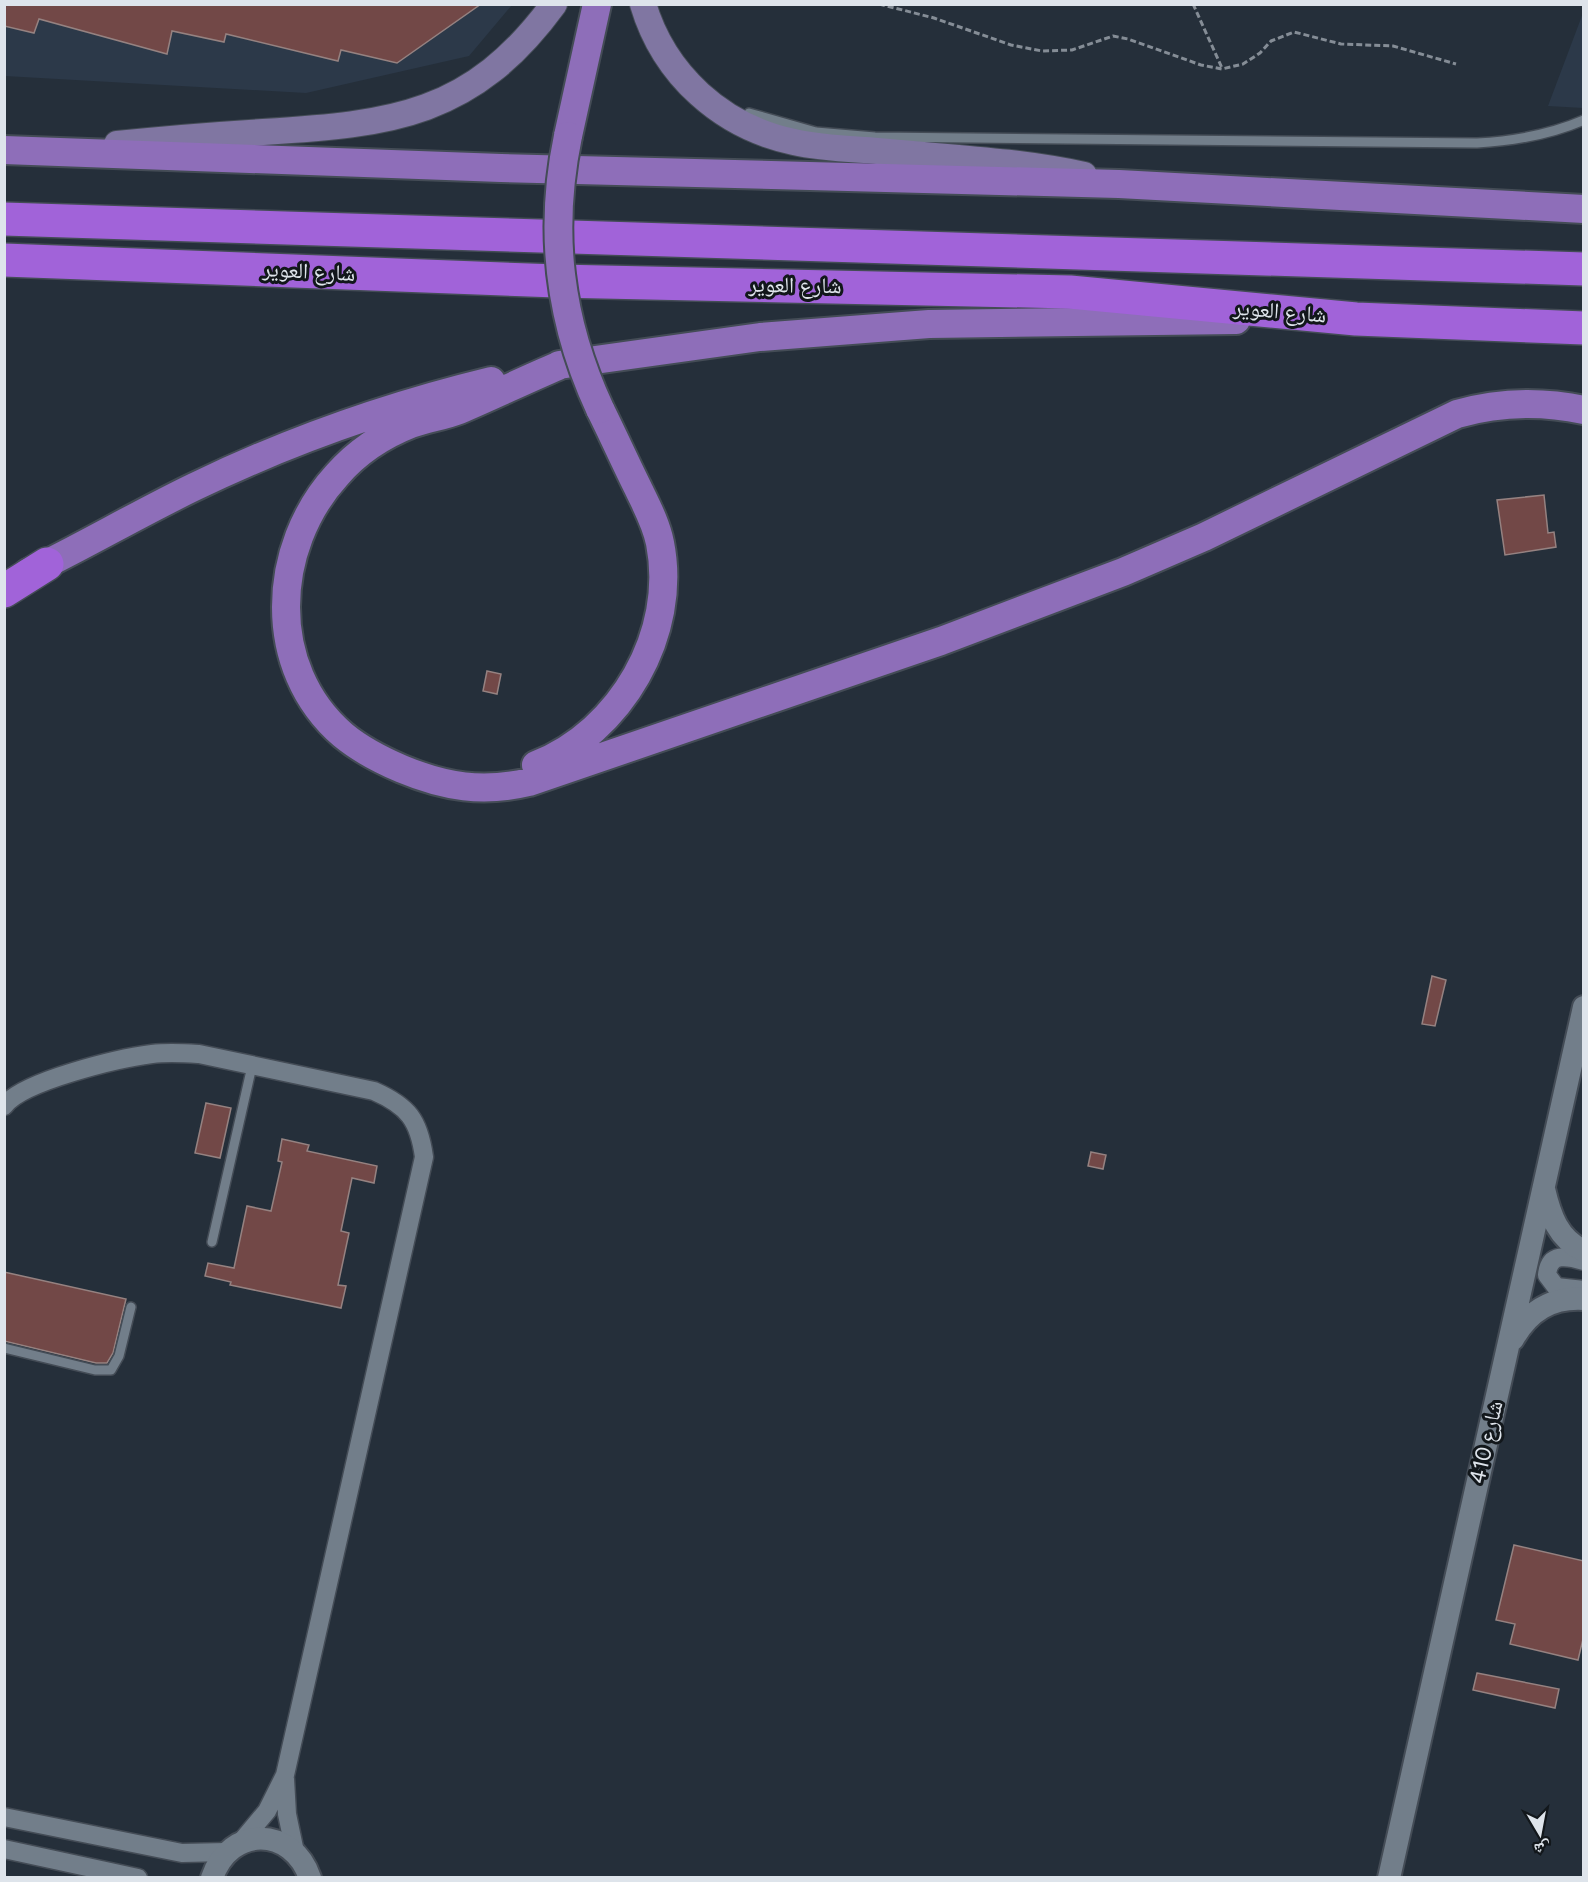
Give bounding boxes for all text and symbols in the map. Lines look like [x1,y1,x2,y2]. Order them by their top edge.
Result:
street label: شارع العوير [261,255,356,287]
street label: شارع العوير [747,271,842,299]
street label: شارع العوير [1232,293,1327,329]
street label: شارع 410 [1463,1398,1509,1486]
north arrow [1510,1804,1570,1864]
text: ش [1532,1837,1553,1859]

